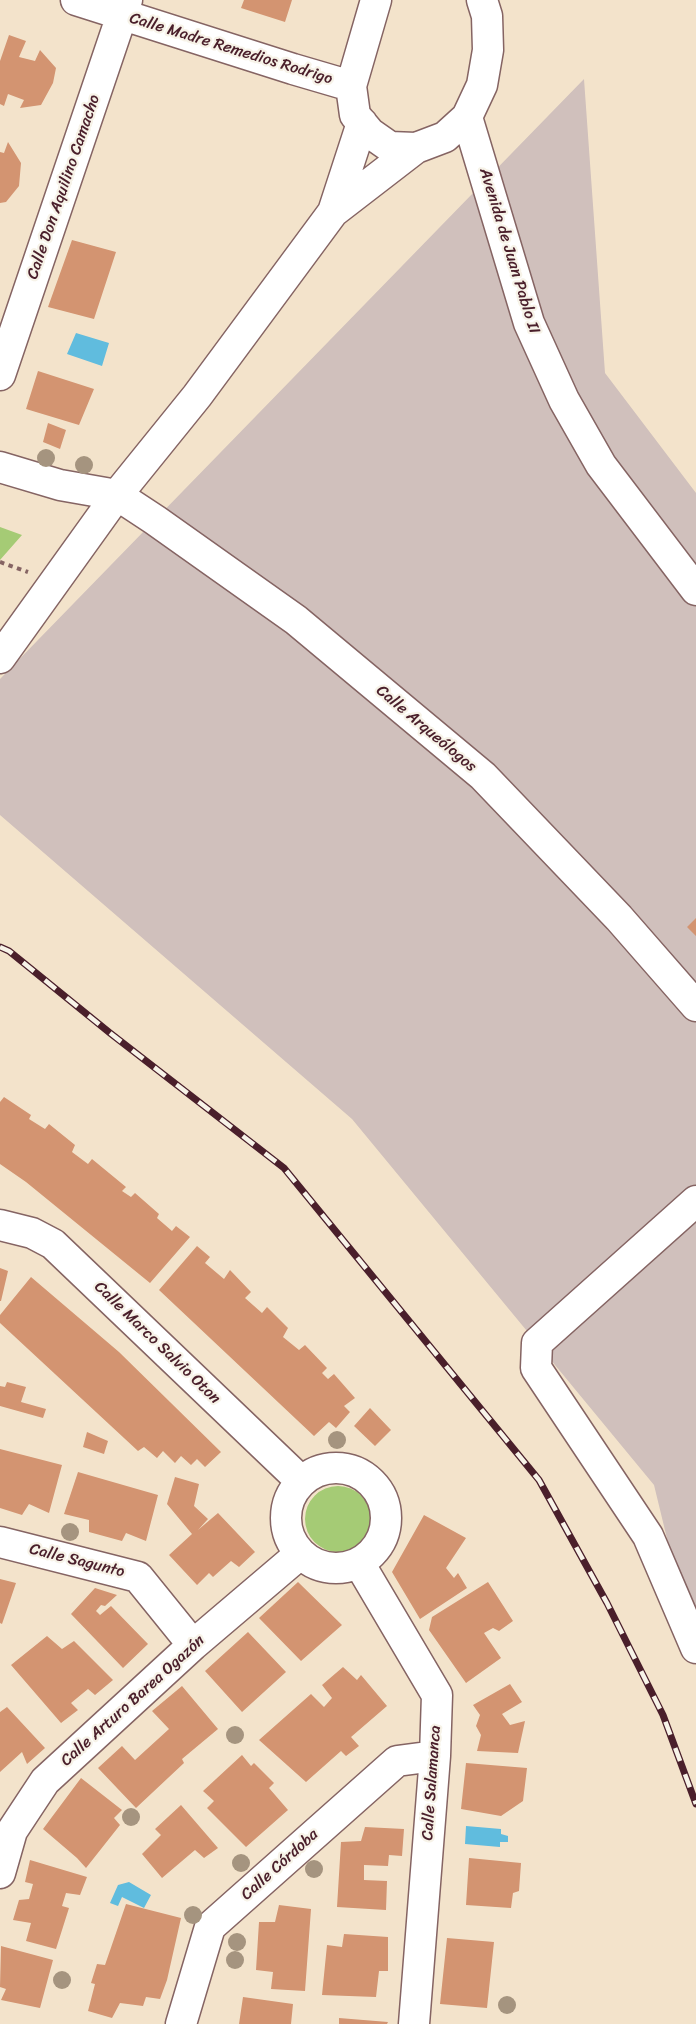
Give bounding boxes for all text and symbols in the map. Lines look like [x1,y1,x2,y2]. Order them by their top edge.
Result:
street label: Calle Madre Remedios Rodrigo [127,9,335,89]
street label: Calle Don Aquilino Camacho [23,92,105,282]
street label: Avenida de Juan Pablo II [475,166,543,336]
street label: Calle Arqueólogos [372,681,480,777]
street label: Calle Marco Salvio Oton [90,1278,224,1408]
street label: Calle Sagunto [27,1540,127,1582]
street label: Calle Arturo Barea Ogazón [57,1631,209,1771]
street label: Calle Salamanca [418,1725,446,1841]
street label: Calle Córdoba [237,1825,323,1905]

